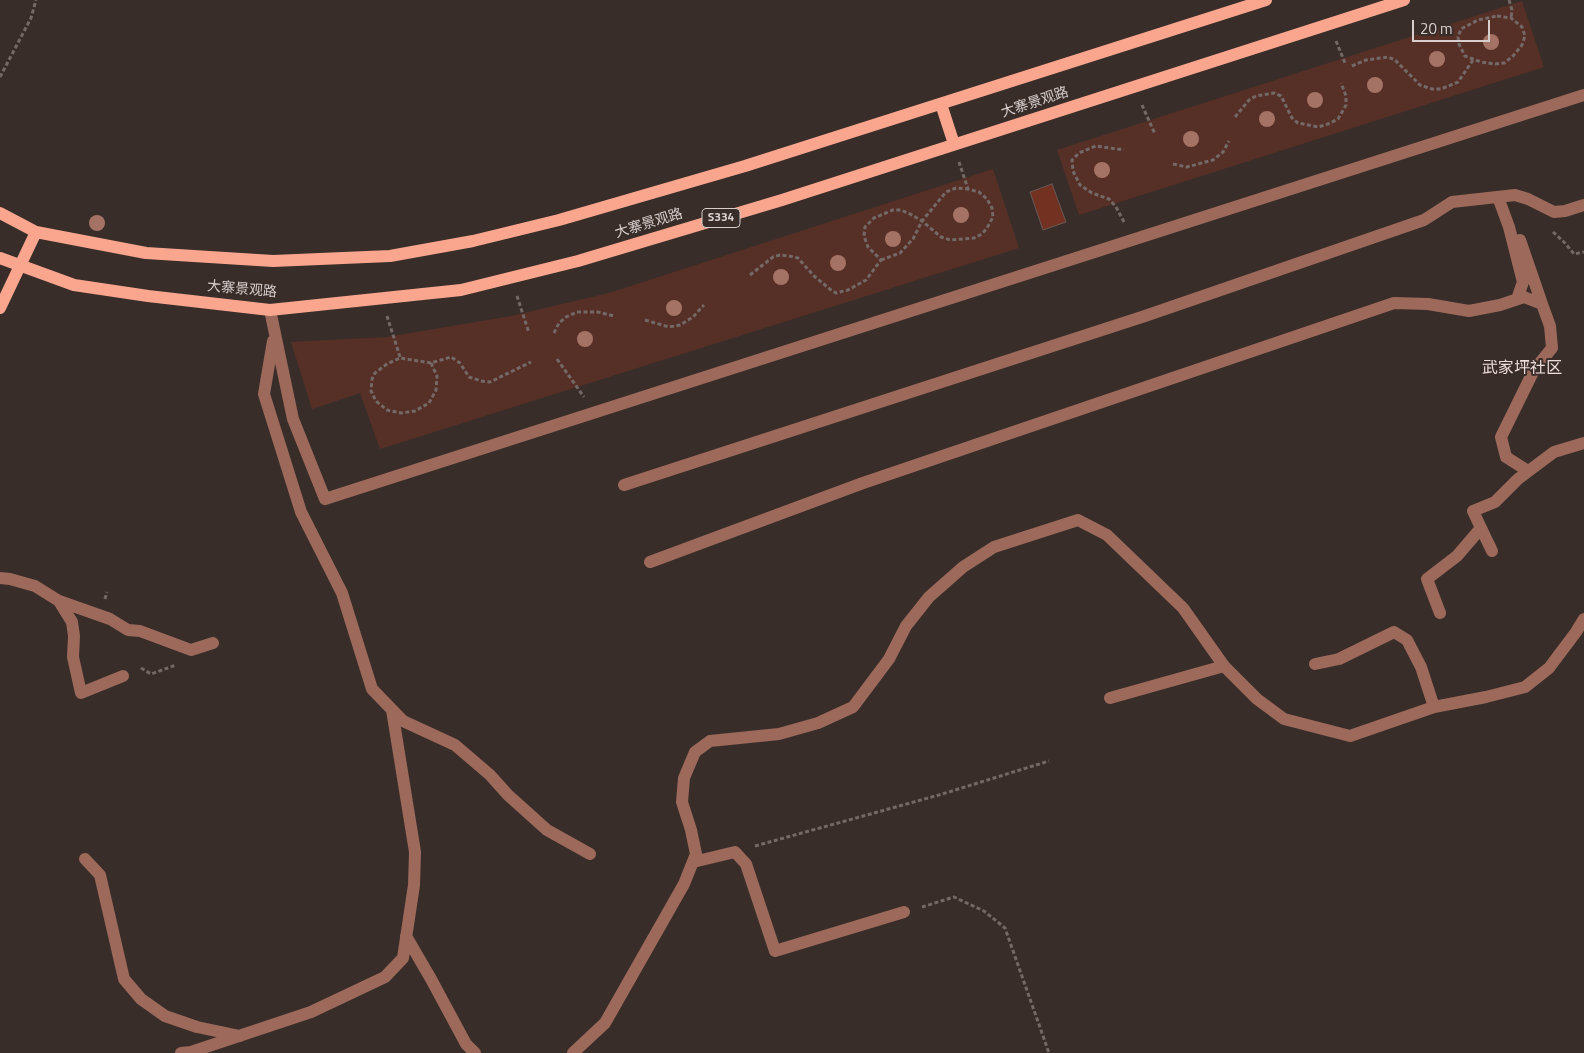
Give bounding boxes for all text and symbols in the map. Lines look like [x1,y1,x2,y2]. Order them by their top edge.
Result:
scale bar [1414,10,1492,42]
text: 20 m [1420,17,1453,40]
street label: 大寨景观路 [999,84,1071,122]
street label: 大寨景观路 [613,206,685,242]
road number: S334 [702,208,740,228]
street label: 大寨景观路 [206,279,278,301]
district label: 武家坪社区 [1482,359,1562,379]

